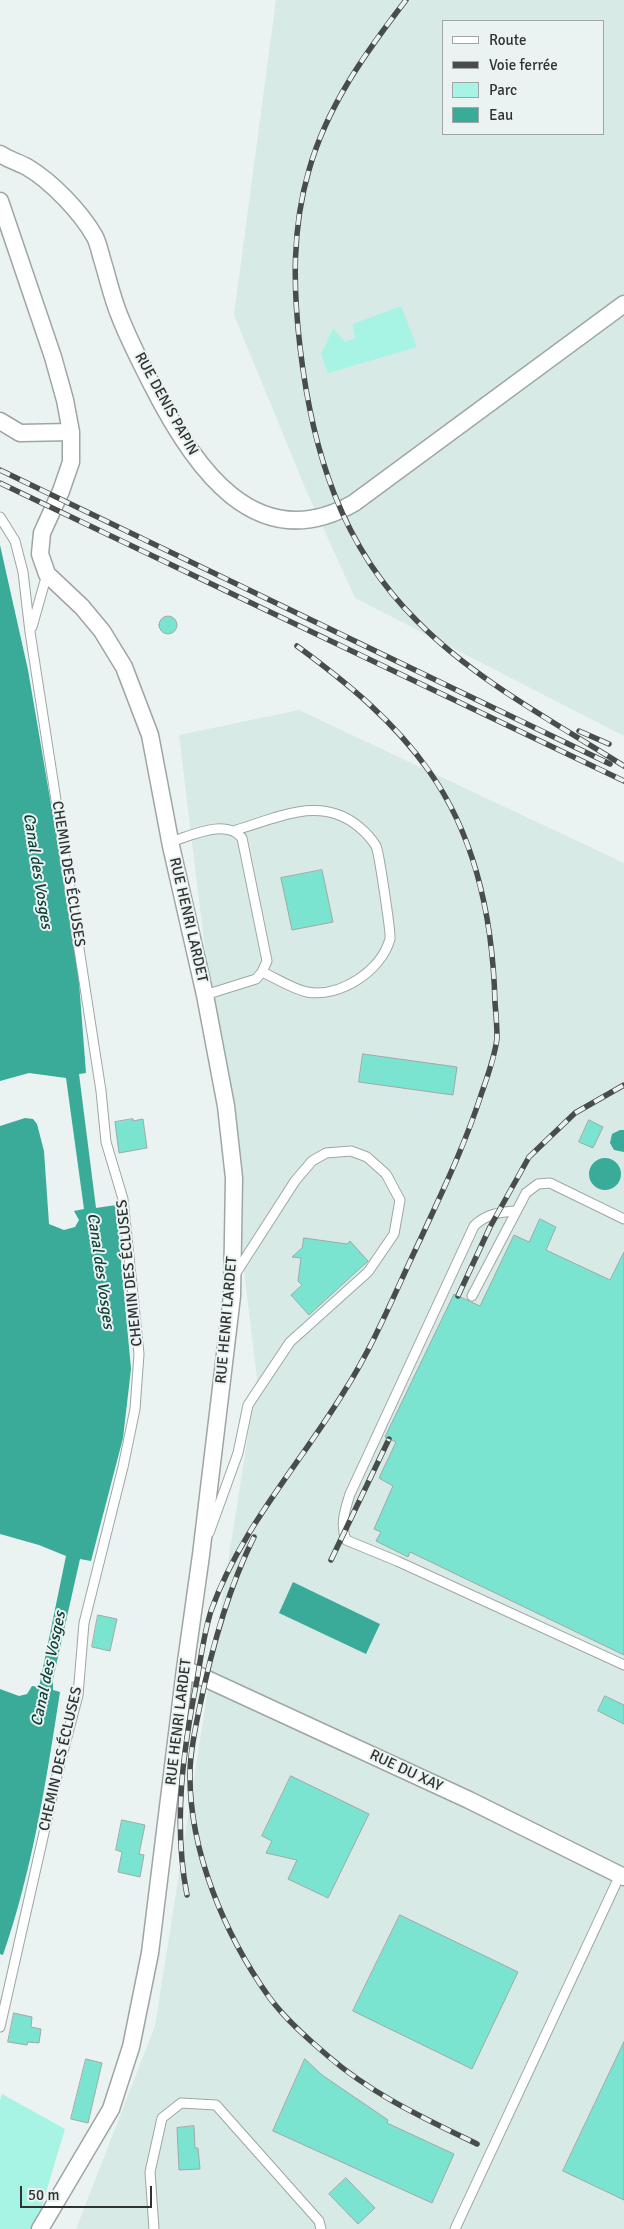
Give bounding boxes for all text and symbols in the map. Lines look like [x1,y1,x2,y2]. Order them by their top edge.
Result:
legend [442,20,604,135]
text: Route [489,31,526,49]
text: Voie ferrée [489,56,558,74]
text: Parc [489,81,517,99]
text: Eau [489,106,513,124]
street label: RUE DENIS PAPIN [130,349,202,459]
street label: CHEMIN DES ÉCLUSES [48,800,88,948]
water label: Canal des Vosges [18,812,56,930]
street label: RUE HENRI LARDET [165,856,211,984]
street label: CHEMIN DES ÉCLUSES [113,1199,147,1347]
water label: Canal des Vosges [82,1212,118,1330]
street label: RUE HENRI LARDET [212,1256,242,1384]
water label: Canal des Vosges [27,1610,71,1728]
street label: RUE HENRI LARDET [162,1658,196,1786]
street label: CHEMIN DES ÉCLUSES [36,1685,86,1833]
street label: RUE DU XAY [367,1746,445,1796]
scale bar [22,2176,155,2208]
text: 50 m [28,2186,59,2204]

